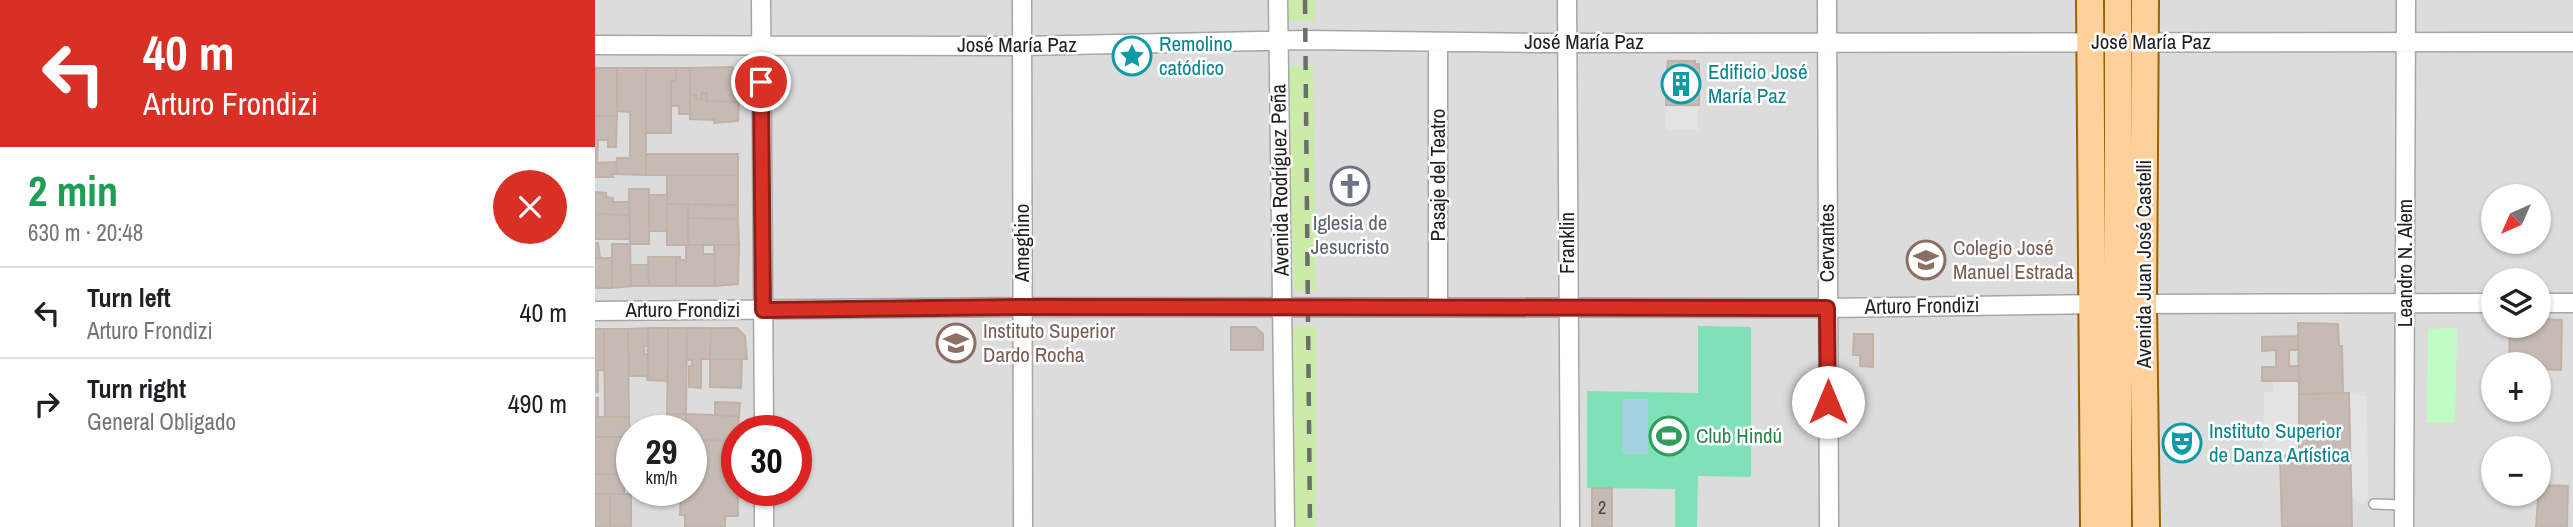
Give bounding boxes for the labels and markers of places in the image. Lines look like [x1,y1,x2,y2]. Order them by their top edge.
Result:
place label: Remolino catódico [1159,29,1233,82]
place icon: Remolino catódico [1111,35,1153,77]
pin [731,52,791,112]
place label: Edificio José María Paz [1708,57,1808,110]
building icon: Edificio José María Paz [1660,63,1702,105]
church icon: Iglesia de Jesucristo [1329,165,1371,207]
place label: Iglesia de Jesucristo [1311,208,1389,261]
place label: Colegio José Manuel Estrada [1953,233,2074,286]
school or university icon: Colegio José Manuel Estrada [1905,239,1947,281]
place label: Instituto Superior Dardo Rocha [983,316,1115,369]
school or university icon: Instituto Superior Dardo Rocha [935,322,977,364]
sports icon: Club Hindú [1648,415,1690,457]
place label: Instituto Superior de Danza Artística [2209,416,2350,469]
place label: Club Hindú [1696,421,1782,450]
theatre icon: Instituto Superior de Danza Artística [2161,422,2203,464]

